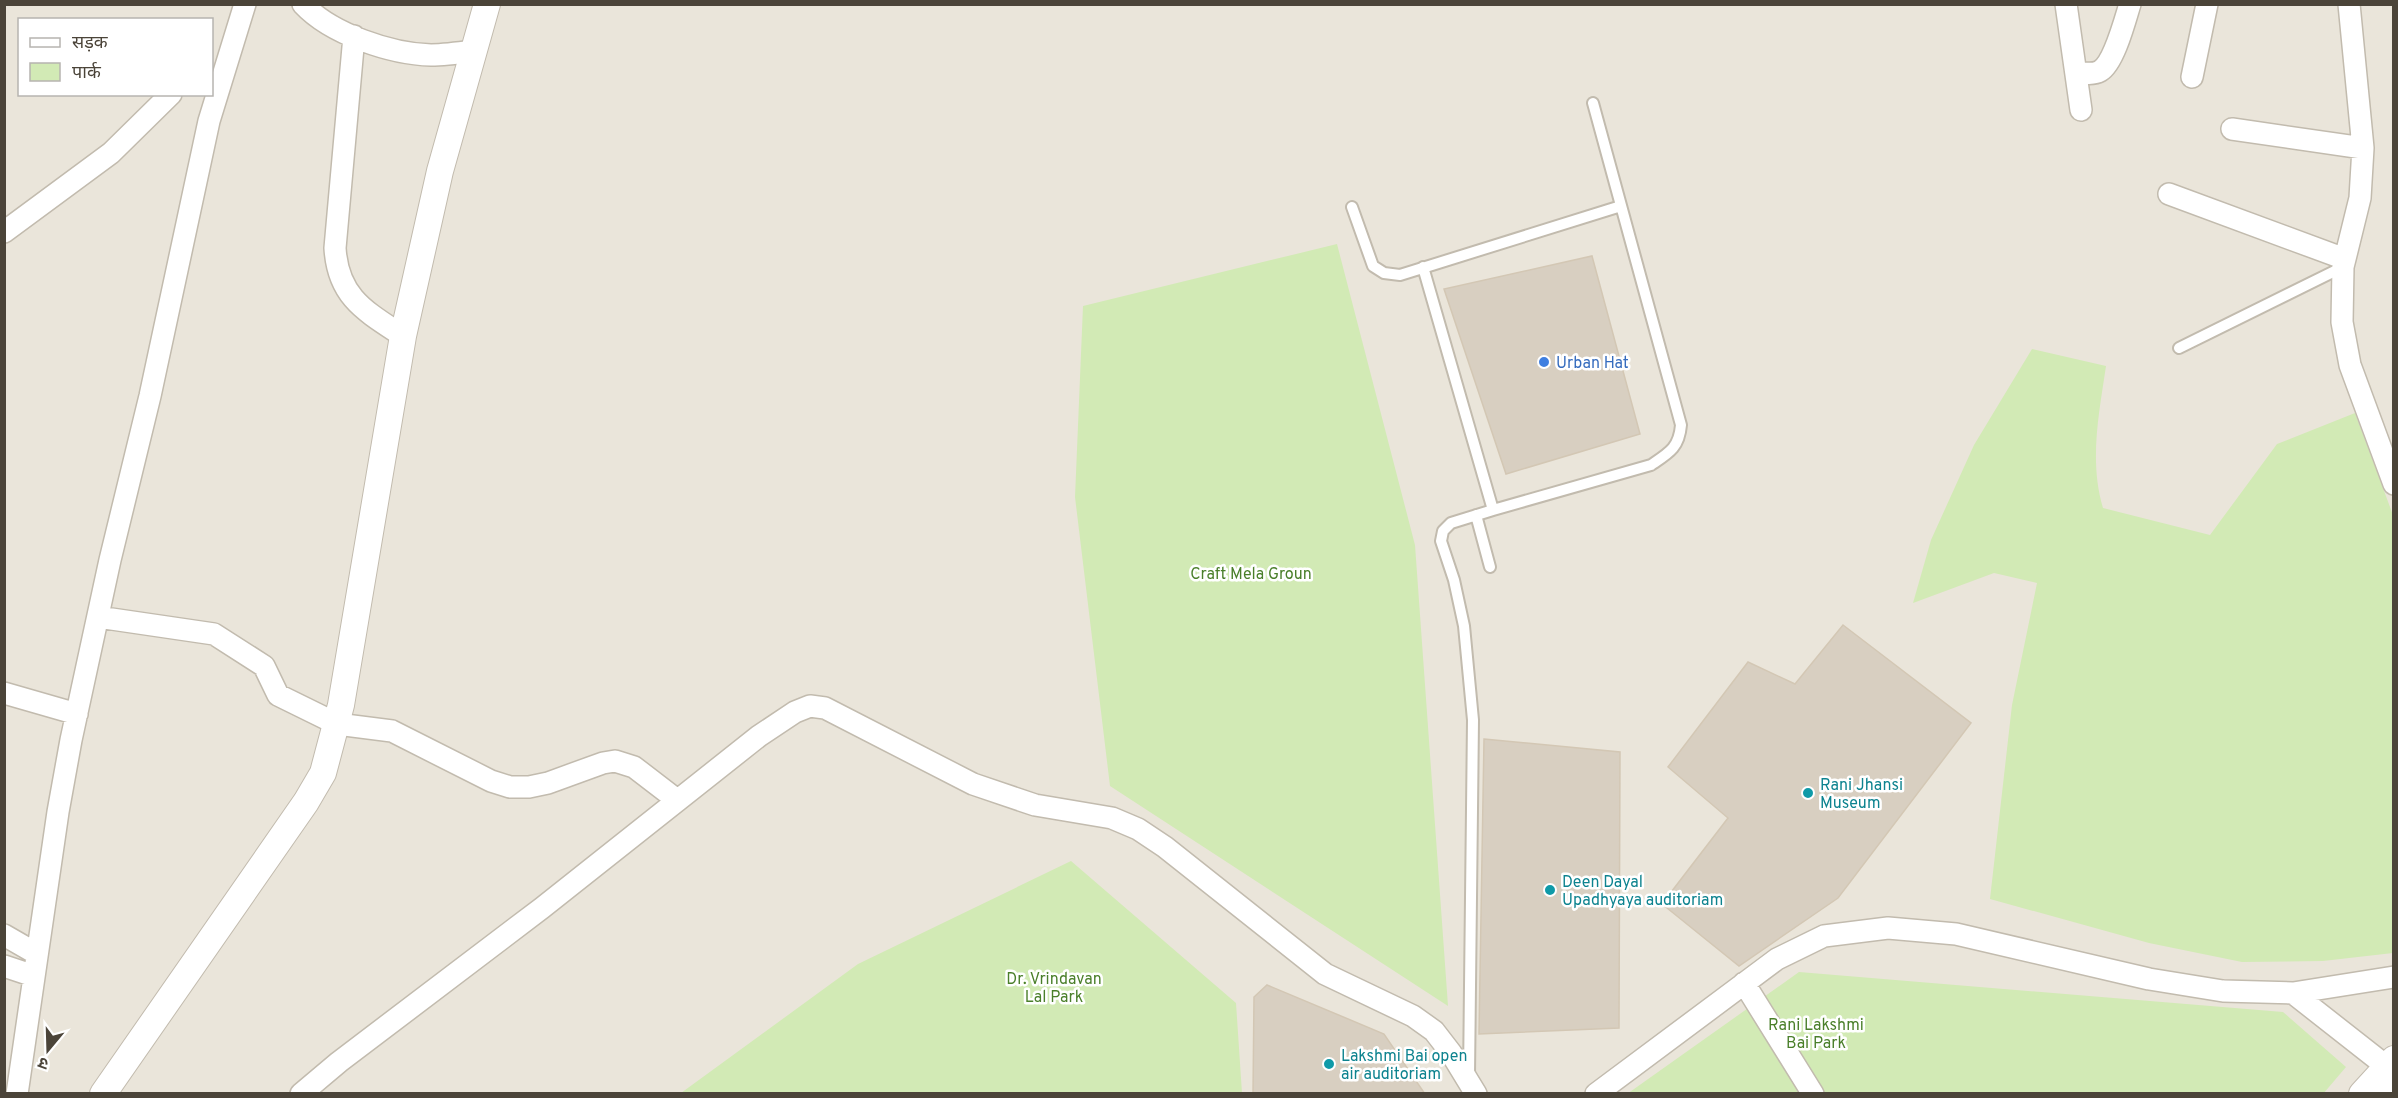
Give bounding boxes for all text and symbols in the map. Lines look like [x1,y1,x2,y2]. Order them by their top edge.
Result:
legend [18,18,213,96]
text: सड़क [72,32,109,55]
text: पार्क [72,61,102,85]
place label: Urban Hat [1556,354,1629,374]
marker: Urban Hat [1537,355,1551,369]
park label: Craft Mela Groun [1190,565,1312,585]
place label: Rani Jhansi Museum [1820,776,1903,814]
marker: Rani Jhansi Museum [1801,786,1815,800]
place label: Deen Dayal Upadhyaya auditoriam [1562,873,1723,911]
marker: Deen Dayal Upadhyaya auditoriam [1543,883,1557,897]
park label: Dr. Vrindavan Lal Park [1006,970,1102,1008]
park label: Rani Lakshmi Bai Park [1768,1016,1864,1054]
north arrow [18,1020,78,1080]
place label: Lakshmi Bai open air auditoriam [1341,1047,1467,1085]
text: उ [35,1051,51,1073]
marker: Lakshmi Bai open air auditoriam [1322,1057,1336,1071]

